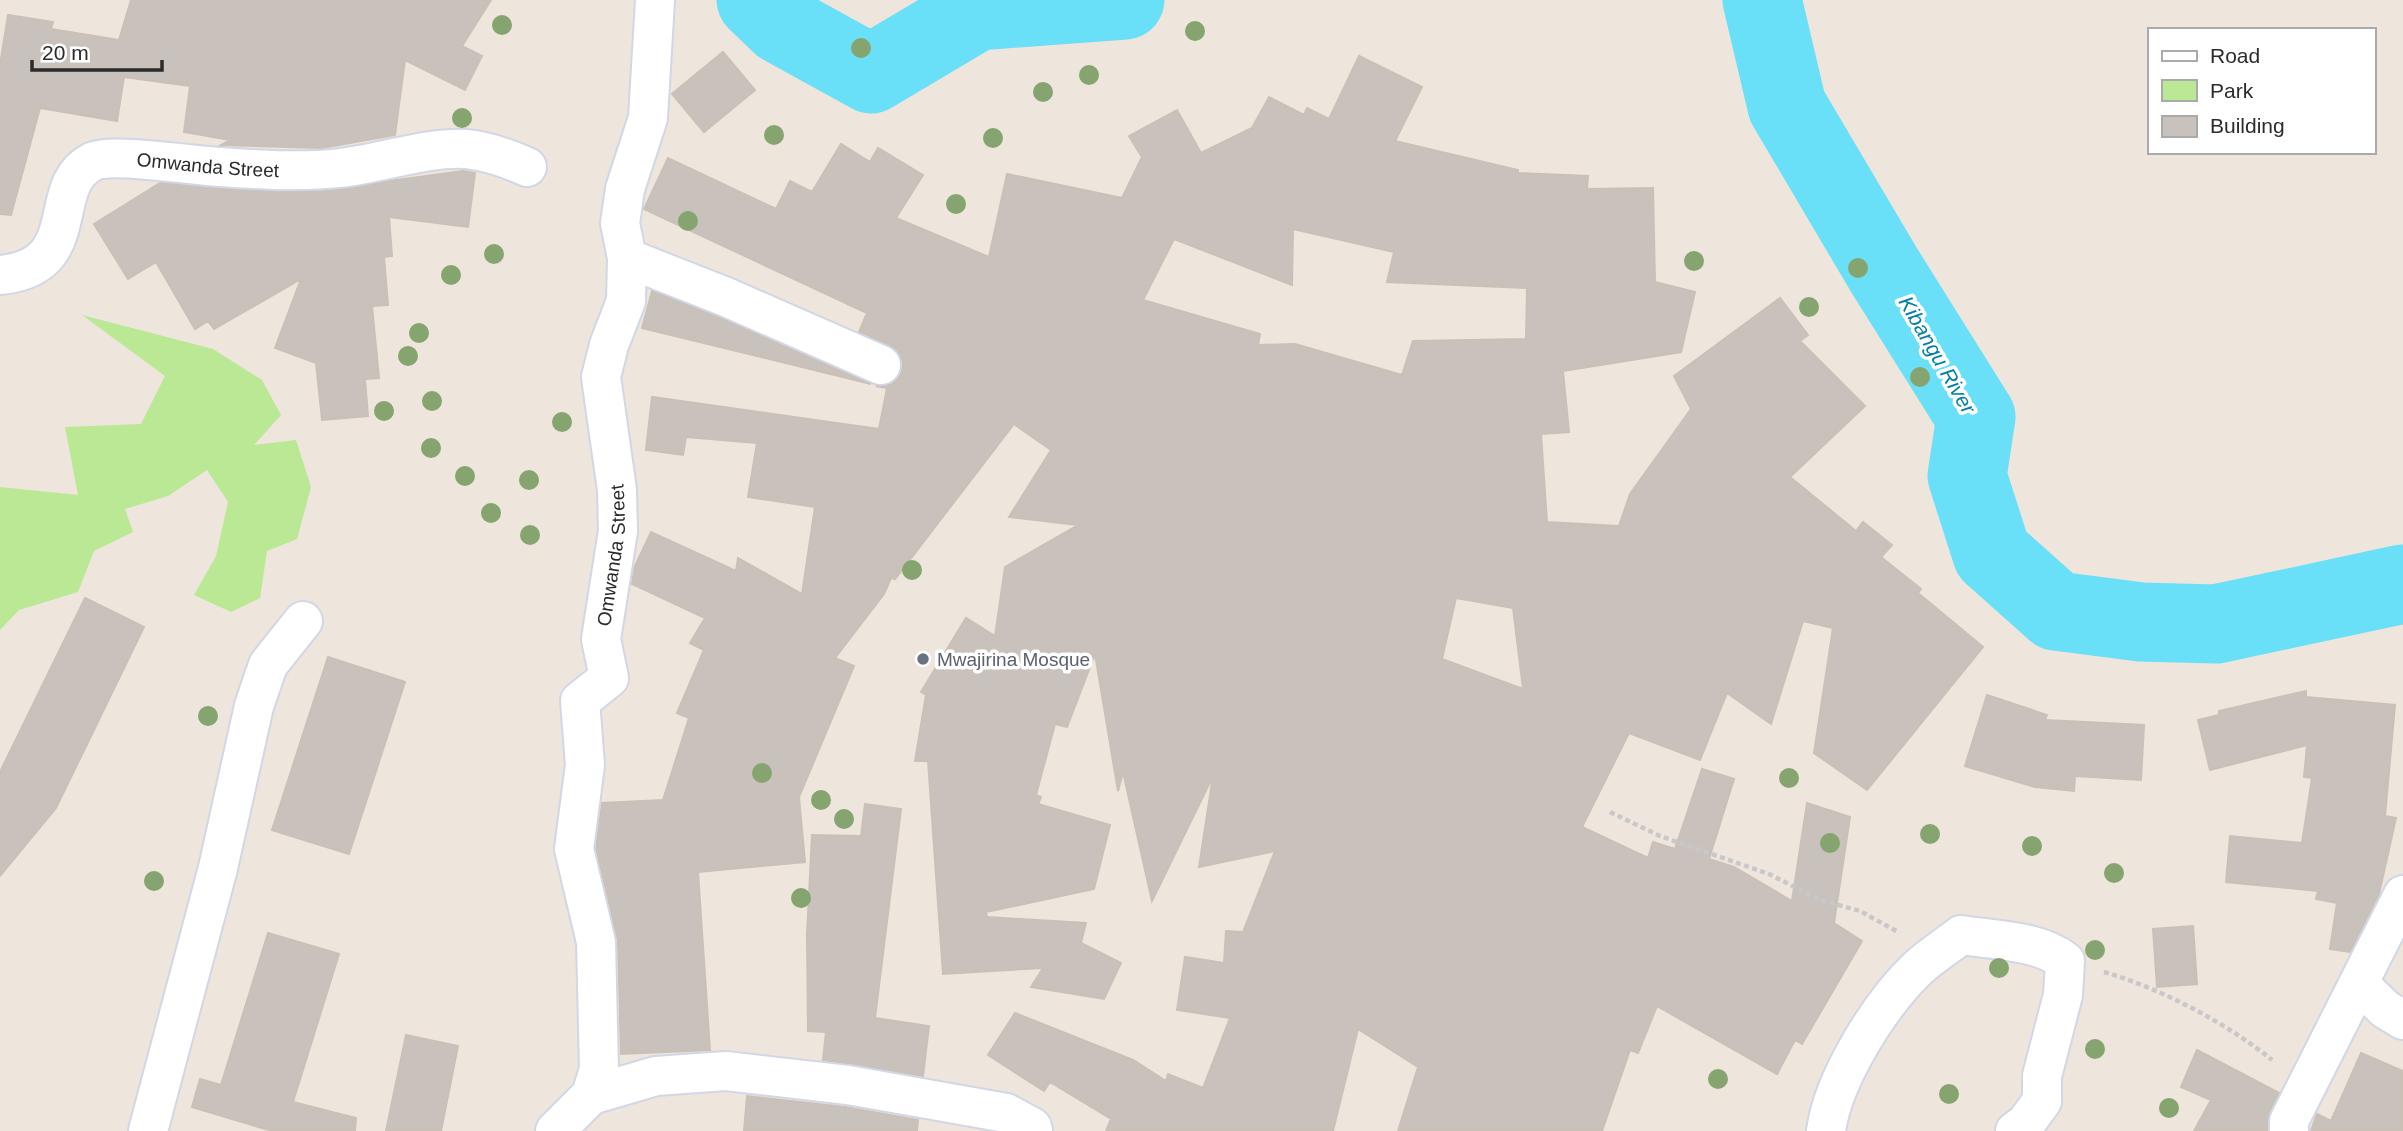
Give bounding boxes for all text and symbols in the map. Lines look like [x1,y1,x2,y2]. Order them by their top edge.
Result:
scale bar [32,28,161,72]
legend [2148,28,2375,154]
text: 20 m [42,41,89,64]
text: Road [2210,44,2260,67]
text: Park [2210,79,2254,102]
text: Building [2210,114,2285,137]
street label: Omwanda Street [136,149,280,181]
water label: Kibangu River [1894,292,1981,418]
street label: Omwanda Street [593,482,629,628]
place label: Mwajirina Mosque [937,649,1090,670]
marker: Mwajirina Mosque [915,651,931,667]

